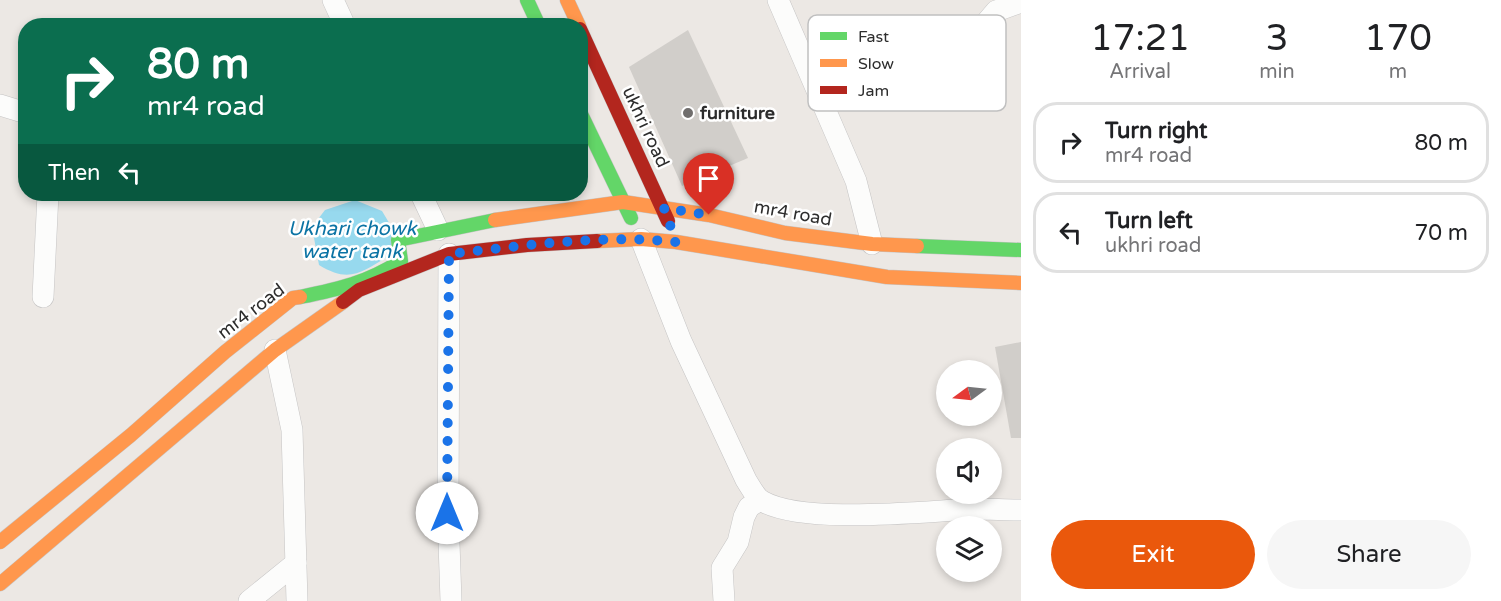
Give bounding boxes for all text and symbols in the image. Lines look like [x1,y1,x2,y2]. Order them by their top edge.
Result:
legend [808,15,1006,111]
text: 17:21 [1090,17,1190,60]
text: 3 [1266,17,1288,60]
text: 170 [1364,17,1432,60]
text: Fast [858,27,889,47]
text: 80 m [147,39,249,90]
icon: right [48,42,126,120]
text: Slow [858,54,894,74]
text: Arrival [1109,60,1171,84]
text: min [1259,60,1295,84]
text: m [1389,60,1407,84]
text: Jam [858,81,889,101]
street label: ukhri road [618,83,674,171]
text: mr4 road [147,90,265,123]
place label: furniture [700,102,775,124]
marker: furniture [681,106,695,120]
text: Turn right [1105,118,1207,144]
icon: right [1054,126,1087,159]
text: 80 m [1414,130,1468,156]
text: mr4 road [1105,144,1192,168]
pin [683,153,734,215]
icon: left [113,156,146,189]
text: Then [48,160,101,186]
icon: arrive [692,162,725,195]
street label: mr4 road [752,195,834,231]
text: Turn left [1105,208,1193,234]
icon: left [1054,216,1087,249]
water label: Ukhari chowk water tank [288,217,418,264]
text: 70 m [1414,220,1468,246]
text: ukhri road [1105,234,1201,258]
street label: mr4 road [213,279,289,343]
north arrow [936,360,1002,426]
map controls [936,360,1002,582]
button: sound [936,438,1002,504]
position arrow [415,481,479,545]
button: layers [936,516,1002,582]
button: Exit [1051,520,1255,589]
button: Share [1267,520,1471,589]

